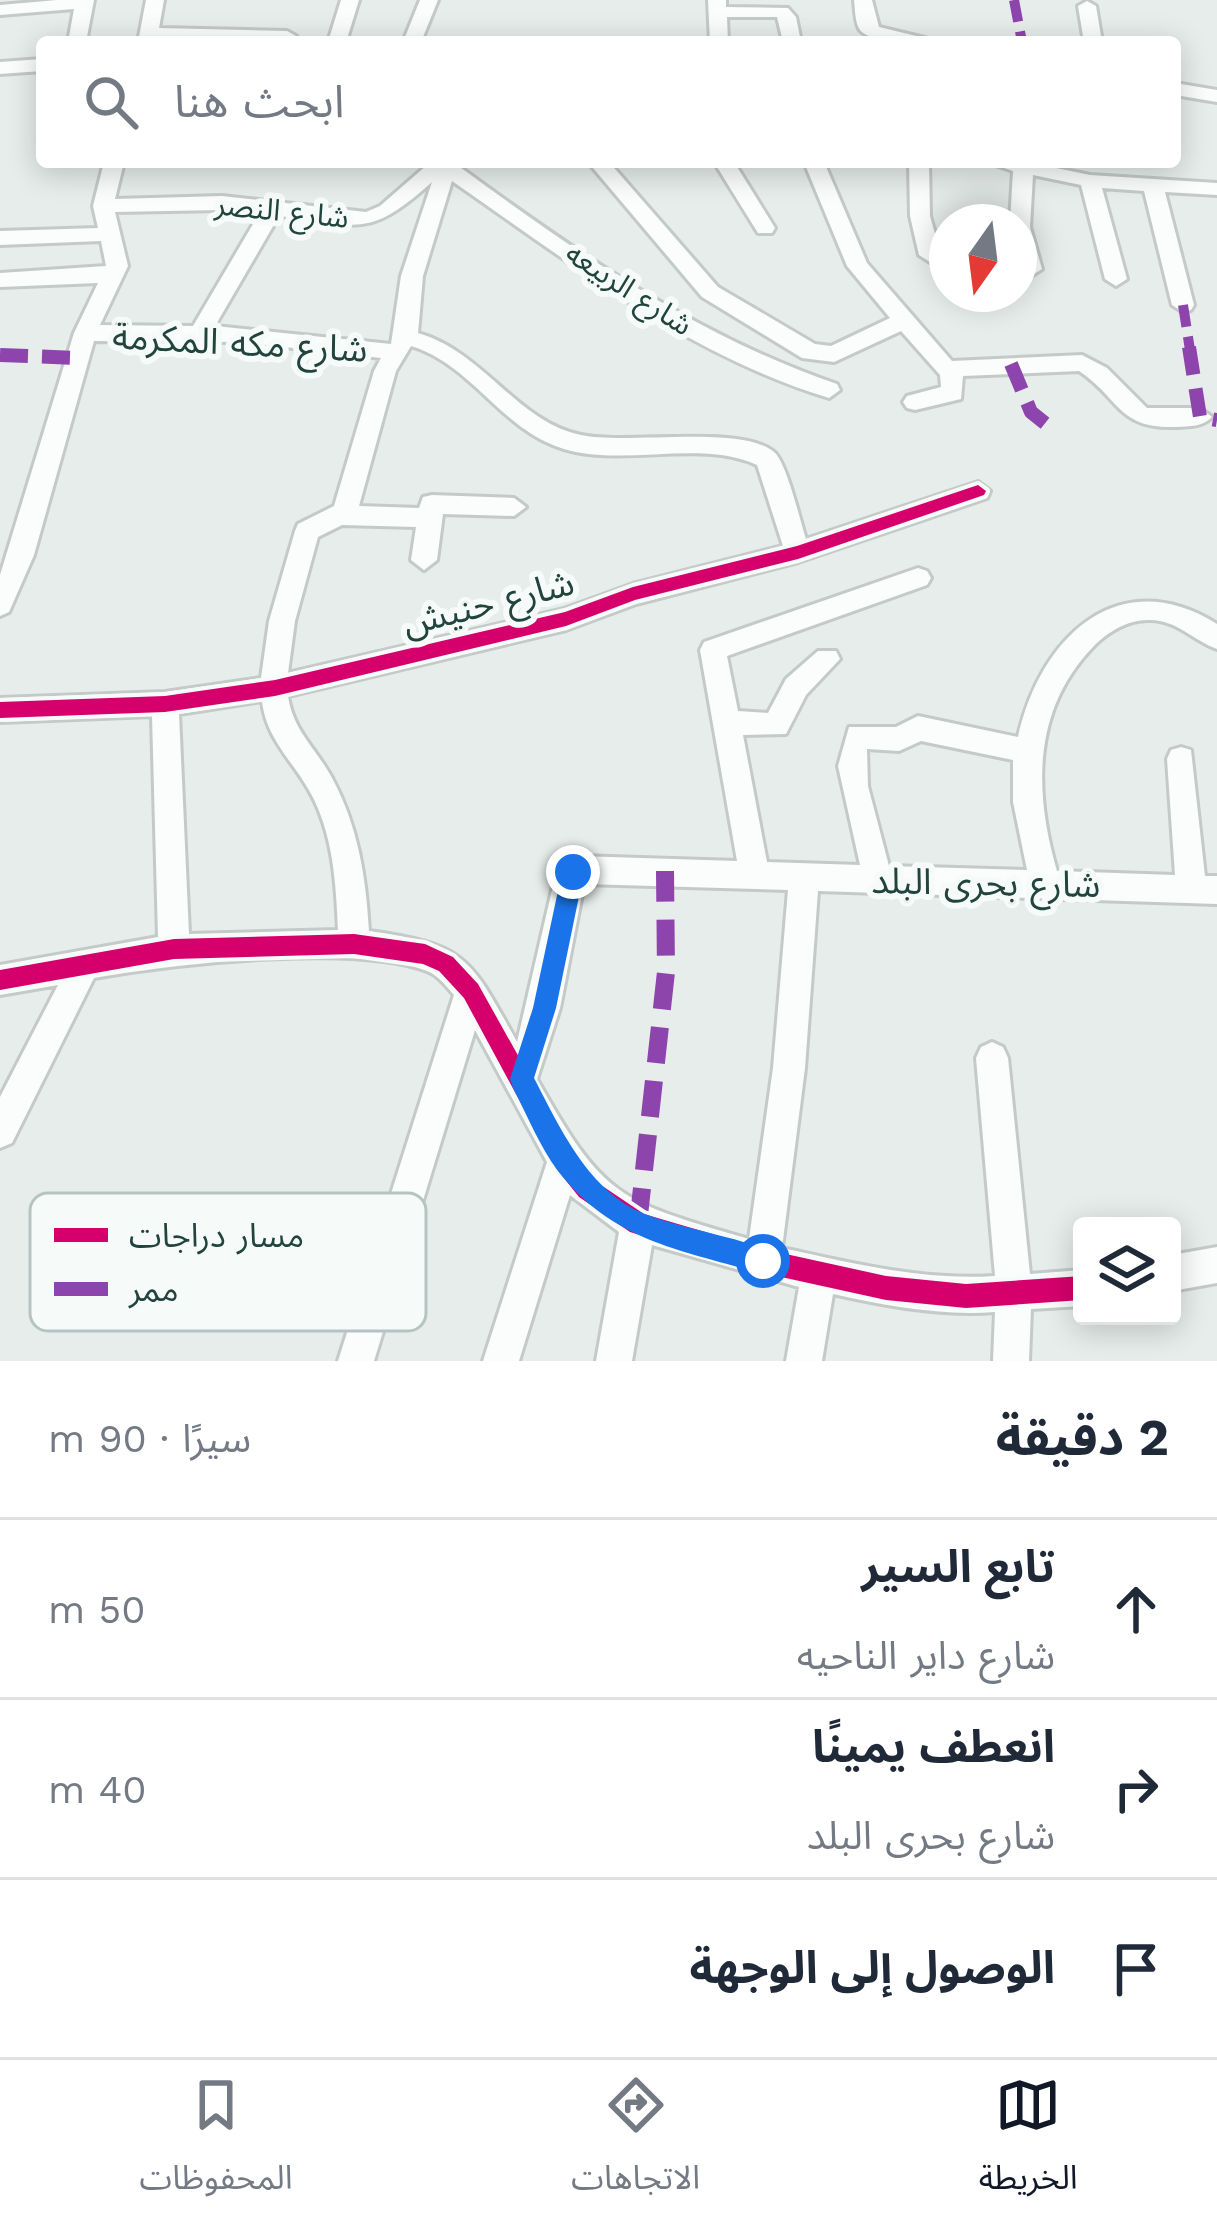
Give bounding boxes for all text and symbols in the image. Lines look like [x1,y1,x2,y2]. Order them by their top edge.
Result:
search box [36,36,1181,168]
icon: search [78,69,144,135]
text: ابحث هنا [174,75,344,128]
street label: شارع النصر [212,186,351,240]
north arrow [929,204,1037,312]
street label: شارع الربيعه [557,235,699,347]
street label: شارع مكه المكرمة [111,315,369,376]
street label: شارع حنيش [398,561,579,649]
route end [546,845,600,899]
street label: شارع بحرى البلد [871,860,1101,911]
legend [30,1193,426,1331]
text: مسار دراجات [129,1216,304,1255]
map controls [1073,1217,1181,1325]
button: layers [1073,1217,1181,1325]
route start [736,1234,790,1288]
text: ممر [128,1270,178,1309]
text: 2 دقيقة [996,1408,1169,1467]
text: سيرًا · 90 m [48,1416,251,1461]
text: تابع السير [862,1540,1055,1593]
icon: ahead [1103,1576,1169,1642]
text: 50 m [48,1587,145,1632]
text: شارع داير الناحيه [797,1633,1055,1678]
text: انعطف يمينًا [812,1720,1055,1773]
icon: right [1103,1756,1169,1822]
text: 40 m [48,1767,147,1812]
text: شارع بحرى البلد [807,1813,1055,1858]
icon: arrive [1103,1936,1169,2002]
text: الوصول إلى الوجهة [689,1941,1055,1994]
tab: المحفوظات [139,2072,293,2213]
tab: الاتجاهات [571,2072,700,2213]
tab: الخريطة [979,2072,1078,2213]

